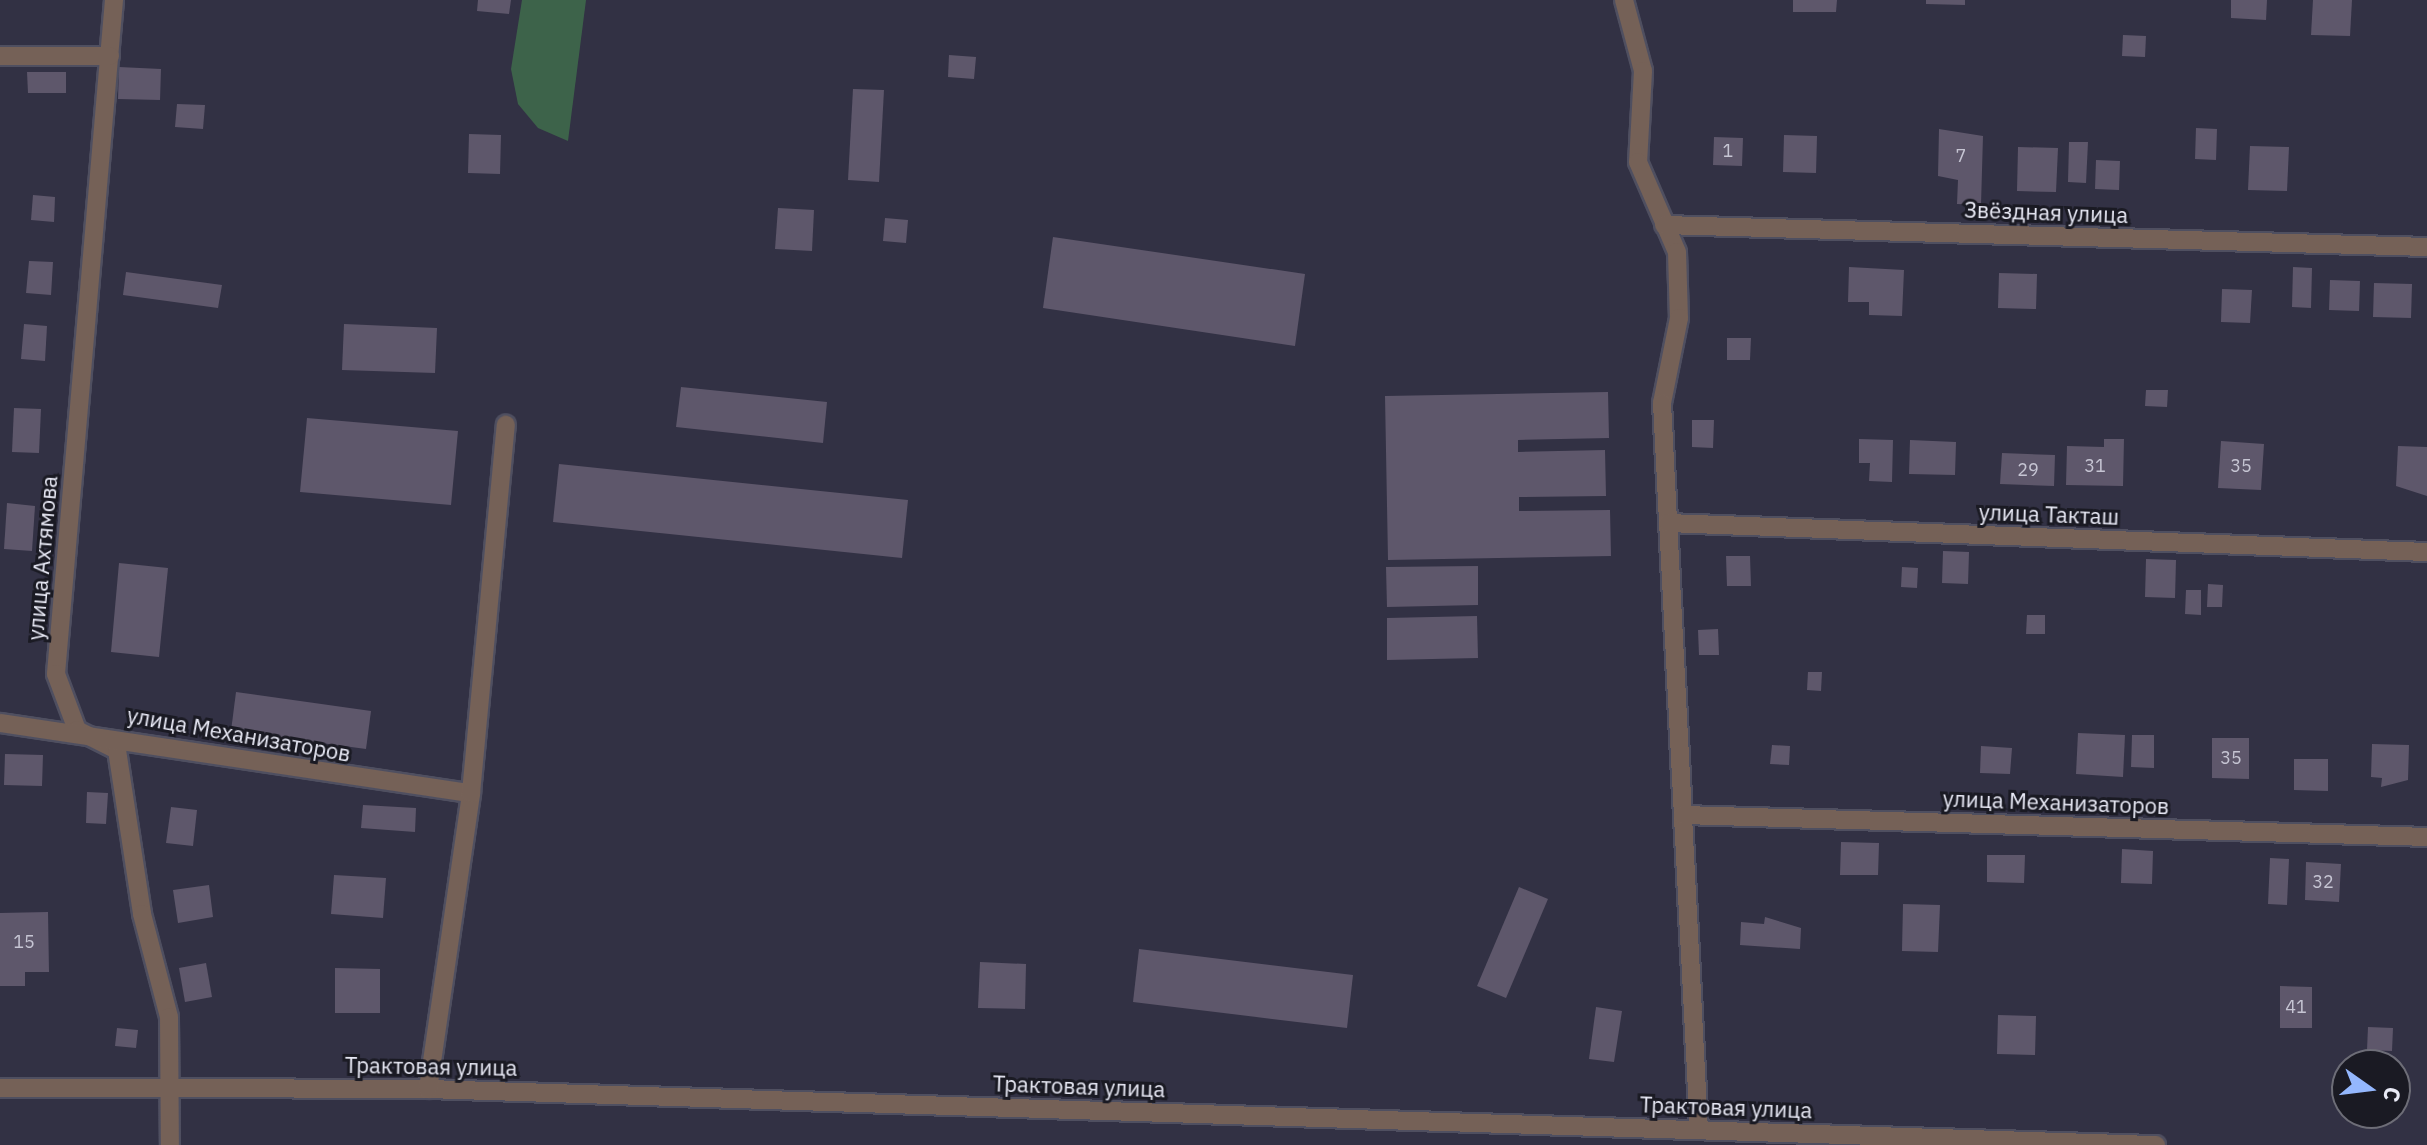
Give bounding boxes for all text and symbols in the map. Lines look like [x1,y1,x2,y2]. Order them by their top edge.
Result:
house number: 1 [1723,140,1733,162]
house number: 7 [1956,145,1966,167]
street label: Звёздная улица [1964,196,2128,228]
house number: 31 [2084,455,2106,477]
house number: 35 [2230,455,2252,477]
house number: 29 [2017,459,2039,481]
street label: улица Ахтямова [22,475,62,641]
street label: улица Такташ [1978,498,2120,530]
street label: улица Механизаторов [125,701,353,767]
house number: 35 [2220,747,2242,769]
street label: улица Механизаторов [1942,785,2170,819]
house number: 32 [2312,871,2334,893]
house number: 15 [13,931,35,953]
house number: 41 [2285,996,2307,1018]
north arrow [2331,1049,2411,1129]
street label: Трактовая улица [345,1051,517,1081]
street label: Трактовая улица [992,1070,1166,1102]
text: С [2377,1084,2409,1105]
street label: Трактовая улица [1639,1091,1813,1123]

